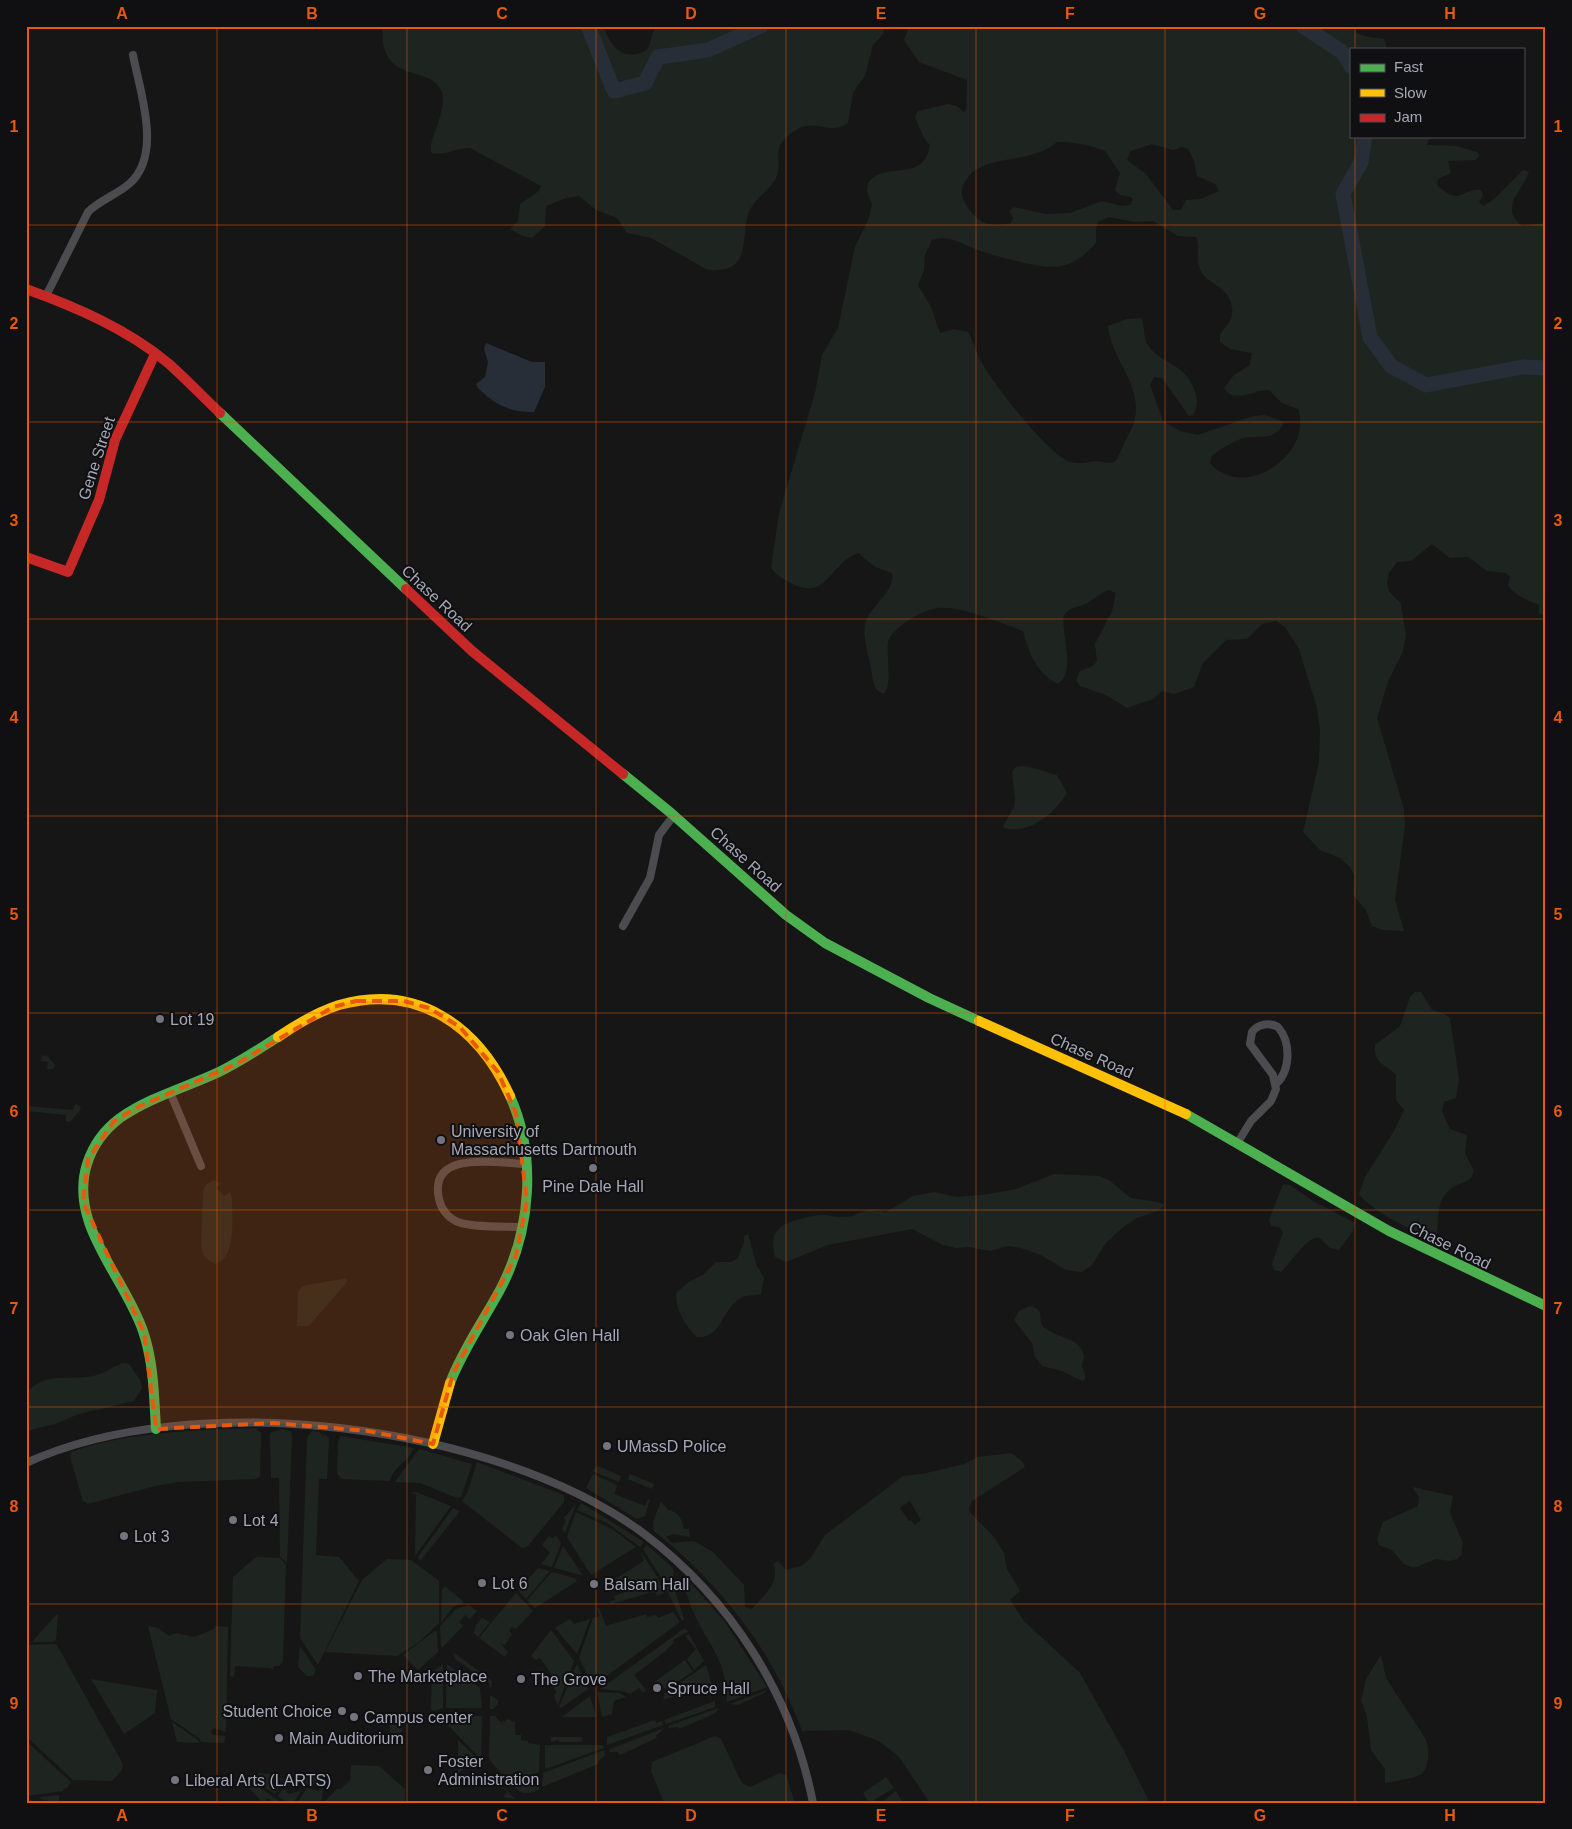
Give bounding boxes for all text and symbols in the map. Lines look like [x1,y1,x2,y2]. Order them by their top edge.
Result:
text: A [116,5,128,22]
text: B [306,5,318,22]
text: C [496,5,508,22]
text: D [685,5,697,22]
text: E [876,5,887,22]
text: F [1065,5,1075,22]
text: G [1254,5,1266,22]
text: H [1444,5,1456,22]
legend [1350,48,1524,138]
text: Fast [1394,58,1424,75]
text: Slow [1394,84,1427,101]
text: Jam [1394,108,1422,125]
text: 1 [10,118,19,135]
text: 1 [1554,118,1563,135]
text: 2 [10,315,19,332]
text: 2 [1554,315,1563,332]
street label: Gene Street [75,414,118,502]
text: 3 [10,512,19,529]
text: 3 [1554,512,1563,529]
street label: Chase Road [398,562,475,635]
text: 4 [10,709,19,726]
text: 4 [1554,709,1563,726]
street label: Chase Road [707,823,784,895]
text: 5 [10,906,19,923]
text: 5 [1554,906,1563,923]
place label: Lot 19 [170,1011,215,1028]
marker: Lot 19 [154,1013,166,1025]
street label: Chase Road [1048,1030,1136,1081]
text: 6 [10,1103,19,1120]
text: 6 [1554,1103,1563,1120]
place label: University of Massachusetts Dartmouth [451,1123,637,1158]
marker: University of Massachusetts Dartmouth [435,1134,447,1146]
marker: Pine Dale Hall [587,1162,599,1174]
place label: Pine Dale Hall [542,1178,644,1195]
street label: Chase Road [1406,1218,1493,1273]
text: 7 [10,1300,19,1317]
text: 7 [1554,1300,1563,1317]
place label: Oak Glen Hall [520,1327,620,1344]
marker: Oak Glen Hall [504,1329,516,1341]
place label: UMassD Police [617,1438,726,1455]
marker: UMassD Police [601,1440,613,1452]
text: 8 [10,1498,19,1515]
text: 8 [1554,1498,1563,1515]
place label: Lot 4 [243,1512,279,1529]
marker: Lot 4 [227,1514,239,1526]
place label: Lot 3 [134,1528,170,1545]
marker: Lot 3 [118,1530,130,1542]
place label: Lot 6 [492,1575,528,1592]
place label: Balsam Hall [604,1576,689,1593]
marker: Lot 6 [476,1577,488,1589]
marker: Balsam Hall [588,1578,600,1590]
place label: The Marketplace [368,1668,487,1685]
marker: The Marketplace [352,1670,364,1682]
place label: The Grove [531,1671,607,1688]
marker: The Grove [515,1673,527,1685]
place label: Spruce Hall [667,1680,750,1697]
marker: Spruce Hall [651,1682,663,1694]
text: 9 [10,1695,19,1712]
text: 9 [1554,1695,1563,1712]
place label: Student Choice [223,1703,332,1720]
marker: Student Choice [336,1705,348,1717]
place label: Campus center [364,1709,473,1726]
marker: Campus center [348,1711,360,1723]
place label: Main Auditorium [289,1730,404,1747]
marker: Main Auditorium [273,1732,285,1744]
place label: Foster Administration [438,1753,539,1788]
marker: Foster Administration [422,1764,434,1776]
place label: Liberal Arts (LARTS) [185,1772,331,1789]
marker: Liberal Arts (LARTS) [169,1774,181,1786]
text: A [116,1807,128,1824]
text: B [306,1807,318,1824]
text: C [496,1807,508,1824]
text: D [685,1807,697,1824]
text: E [876,1807,887,1824]
text: F [1065,1807,1075,1824]
text: G [1254,1807,1266,1824]
text: H [1444,1807,1456,1824]

